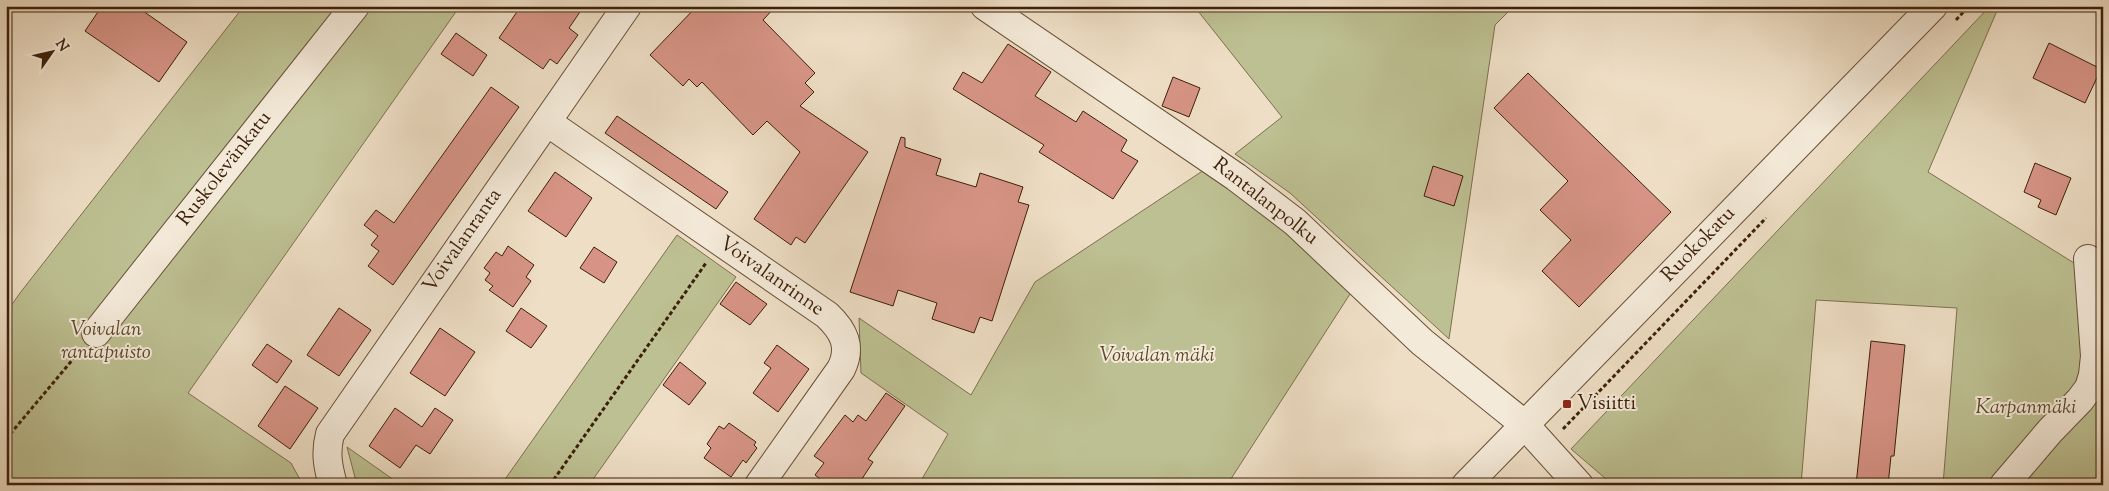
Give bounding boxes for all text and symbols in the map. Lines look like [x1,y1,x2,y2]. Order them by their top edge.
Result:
north arrow [28,28,78,78]
text: N [50,36,73,56]
street label: Ruskolevänkatu [171,105,279,233]
street label: Rantalanpolku [1206,151,1325,253]
street label: Voivalanranta [416,183,510,299]
street label: Ruokokatu [1655,200,1743,290]
street label: Voivalanrinne [712,230,830,324]
park label: Voivalan rantapuisto [61,316,151,368]
park label: Voivalan mäki [1100,342,1214,371]
place label: Visiitti [1577,390,1636,419]
park label: Karpanmäki [1976,394,2076,423]
marker: Visiitti [1561,398,1573,410]

